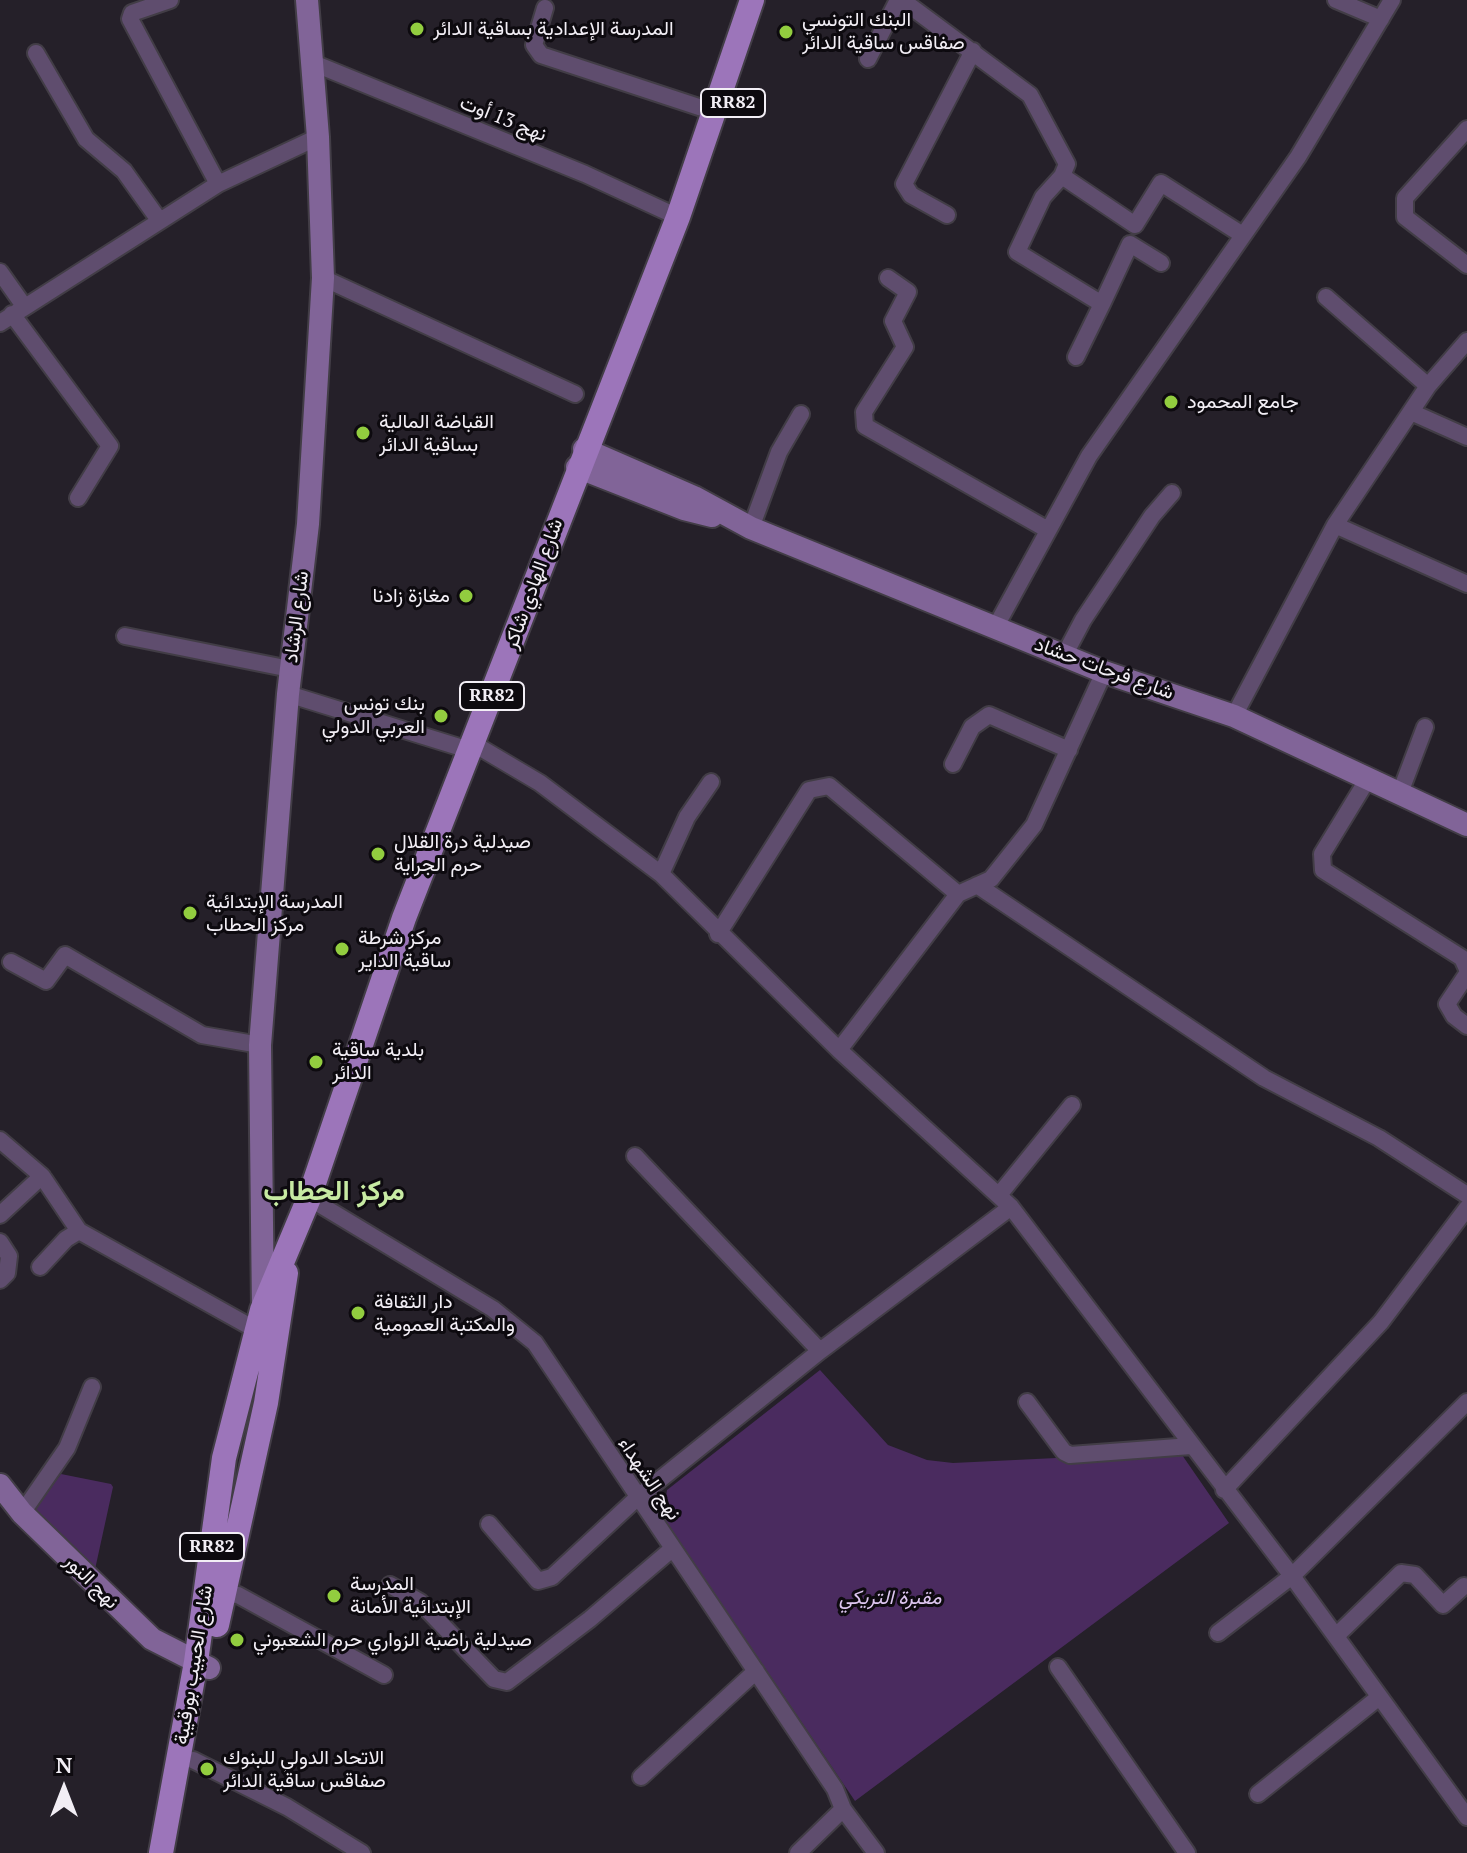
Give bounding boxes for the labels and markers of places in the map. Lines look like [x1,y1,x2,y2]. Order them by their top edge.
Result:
place label: البنك التونسي صفاقس ساقية الدائر [802,8,965,55]
place label: المدرسة الإعدادية بساقية الدائر [433,17,674,41]
marker: المدرسة الإعدادية بساقية الدائر [408,20,426,38]
marker: البنك التونسي صفاقس ساقية الدائر [777,23,795,41]
place label: جامع المحمود [1187,390,1299,414]
marker: جامع المحمود [1162,393,1180,411]
place label: القباضة المالية بساقية الدائر [379,410,494,457]
marker: القباضة المالية بساقية الدائر [354,424,372,442]
place label: مغازة زادنا [373,584,450,608]
marker: مغازة زادنا [457,587,475,605]
place label: بنك تونس العربي الدولي [322,692,425,739]
marker: بنك تونس العربي الدولي [432,707,450,725]
place label: صيدلية درة القلال حرم الجراية [394,830,531,877]
marker: صيدلية درة القلال حرم الجراية [369,845,387,863]
place label: المدرسة الإبتدائية مركز الحطاب [206,890,343,937]
marker: المدرسة الإبتدائية مركز الحطاب [181,904,199,922]
place label: مركز شرطة ساقية الداير [358,926,451,973]
marker: مركز شرطة ساقية الداير [333,940,351,958]
place label: بلدية ساقية الدائر [332,1038,424,1085]
marker: بلدية ساقية الدائر [307,1053,325,1071]
place label: دار الثقافة والمكتبة العمومية [374,1290,515,1337]
marker: دار الثقافة والمكتبة العمومية [349,1304,367,1322]
place label: المدرسة الإبتدائية الأمانة [350,1572,471,1619]
marker: المدرسة الإبتدائية الأمانة [325,1587,343,1605]
place label: صيدلية راضية الزواري حرم الشعبوني [253,1628,532,1652]
marker: صيدلية راضية الزواري حرم الشعبوني [228,1631,246,1649]
place label: الاتحاد الدولي للبنوك صفاقس ساقية الدائر [223,1746,386,1793]
marker: الاتحاد الدولي للبنوك صفاقس ساقية الدائر [198,1760,216,1778]

